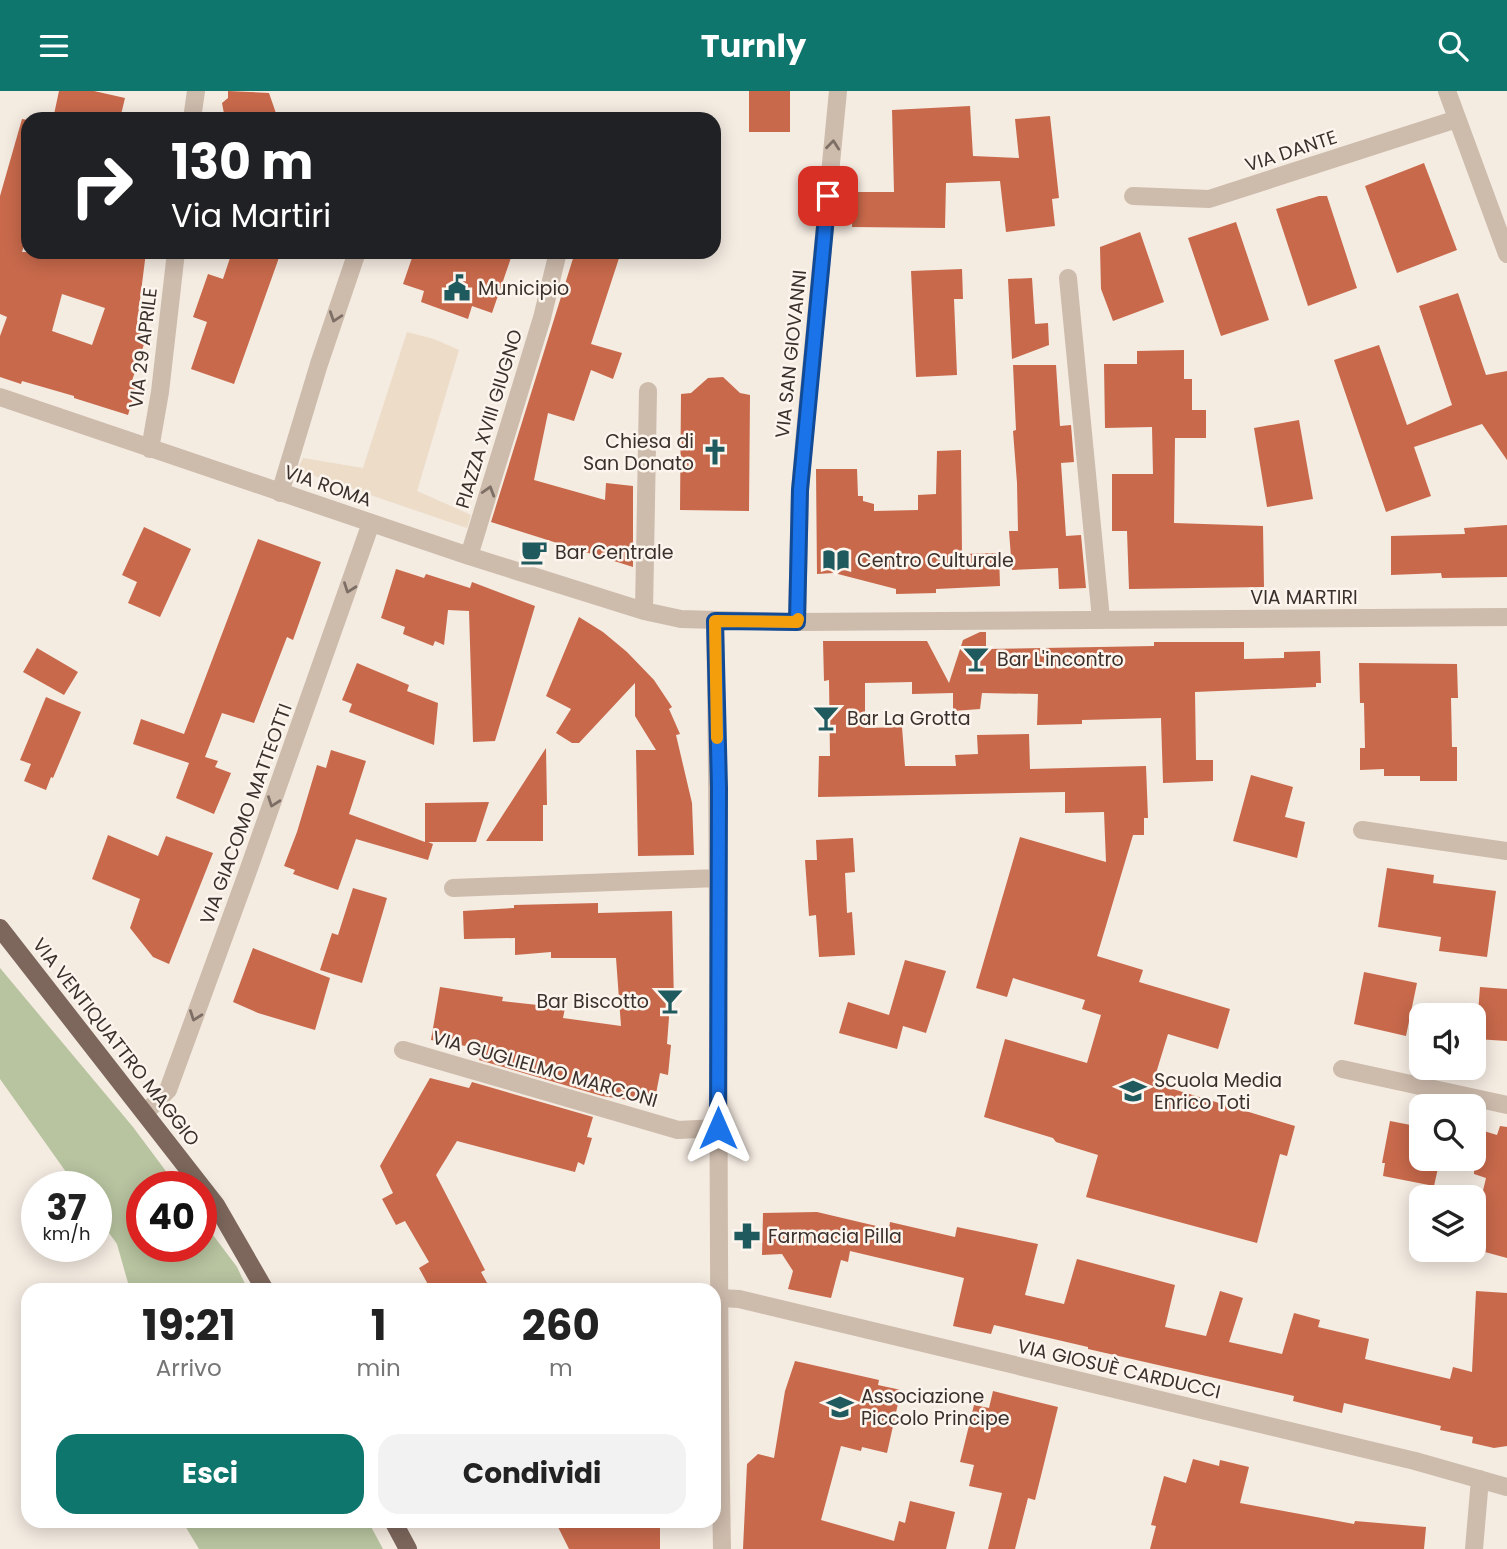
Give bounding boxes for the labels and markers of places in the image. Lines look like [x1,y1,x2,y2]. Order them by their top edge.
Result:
pin [798,166,858,226]
public building icon: Municipio [442,273,472,303]
place label: Municipio [478,275,569,302]
place label: Chiesa di San Donato [583,428,694,477]
church icon: Chiesa di San Donato [700,437,730,467]
cafe icon: Bar Centrale [519,537,549,567]
place label: Bar Centrale [555,539,674,566]
library icon: Centro Culturale [821,545,851,575]
place label: Centro Culturale [857,547,1014,574]
bar icon: Bar L'incontro [961,644,991,674]
place label: Bar L'incontro [997,646,1124,673]
bar icon: Bar La Grotta [811,703,841,733]
place label: Bar La Grotta [847,705,970,732]
bar icon: Bar Biscotto [655,986,685,1016]
place label: Bar Biscotto [536,988,649,1015]
place label: Scuola Media Enrico Toti [1154,1067,1282,1116]
school or university icon: Scuola Media Enrico Toti [1118,1076,1148,1106]
pharmacy icon: Farmacia Pilla [732,1221,762,1251]
place label: Farmacia Pilla [768,1223,902,1250]
place label: Associazione Piccolo Principe [861,1383,1010,1432]
school or university icon: Associazione Piccolo Principe [825,1392,855,1422]

